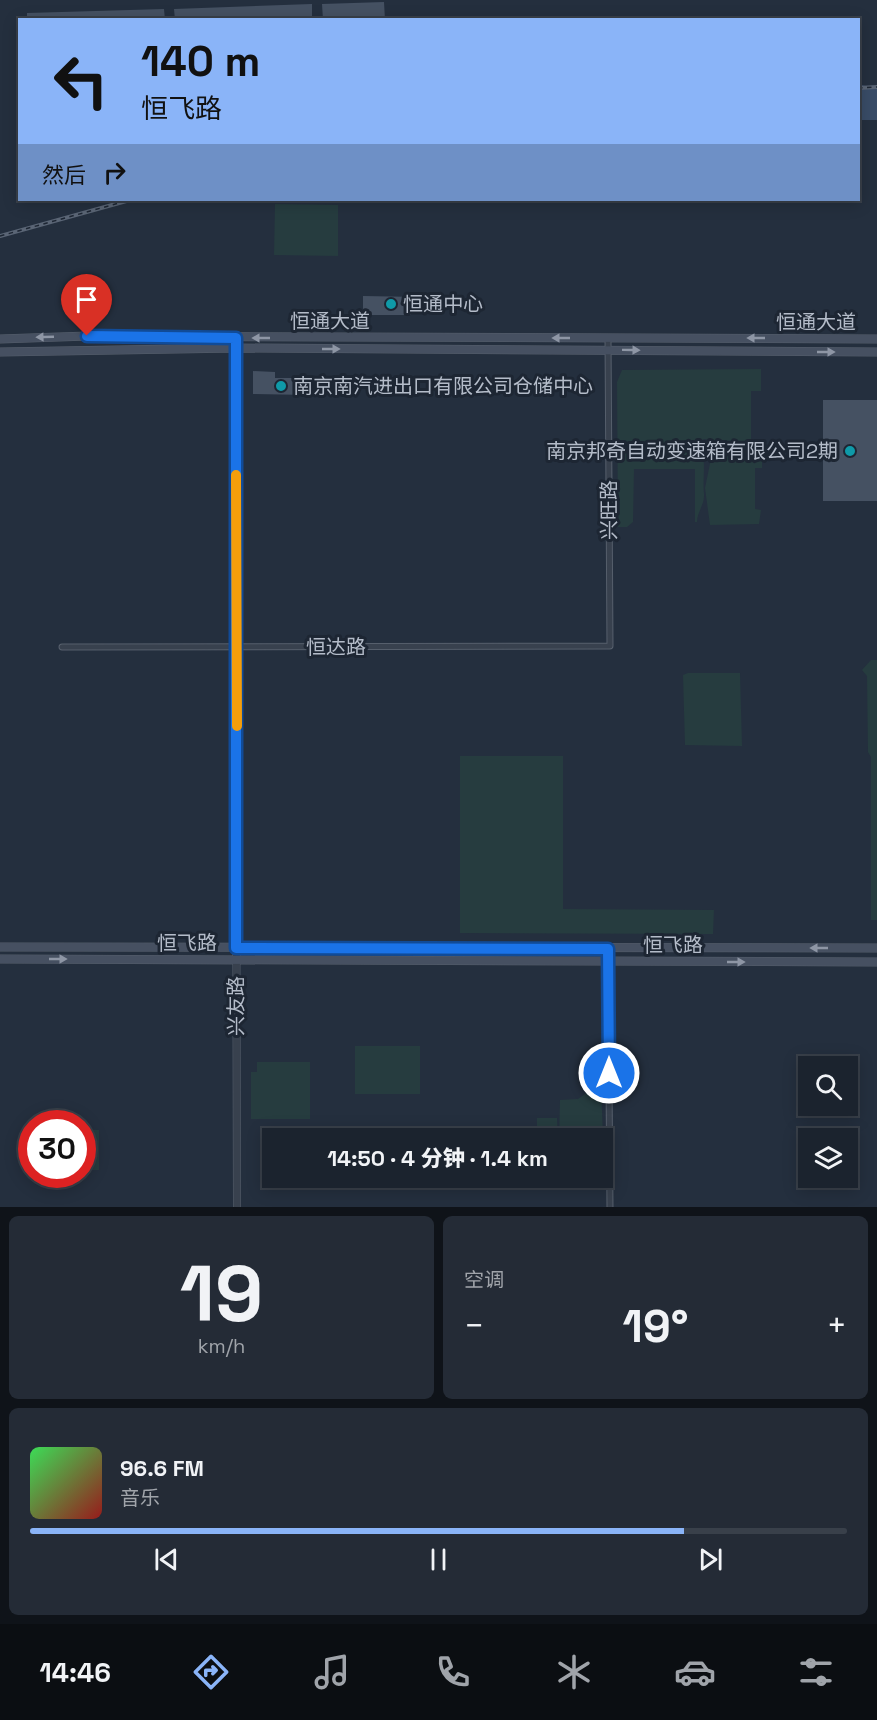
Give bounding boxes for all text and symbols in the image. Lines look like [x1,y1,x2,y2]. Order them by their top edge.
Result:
text: 140 m [141,35,260,88]
icon: left [42,42,120,120]
text: 恒飞路 [141,91,222,126]
icon: right [98,156,131,189]
text: 然后 [42,161,86,189]
pin [61,274,112,336]
icon: arrive [70,283,103,316]
place label: 恒通中心 [403,291,483,317]
marker: 恒通中心 [384,297,398,311]
street label: 恒通大道 [290,308,370,334]
street label: 恒通大道 [776,309,856,335]
one-way arrow [35,333,54,342]
one-way arrow [251,333,270,343]
one-way arrow [551,333,570,343]
one-way arrow [746,333,765,343]
one-way arrow [322,344,341,354]
one-way arrow [622,345,641,355]
one-way arrow [817,347,836,357]
place label: 南京南汽进出口有限公司仓储中心 [293,373,593,399]
marker: 南京南汽进出口有限公司仓储中心 [274,379,288,393]
place label: 南京邦奇自动变速箱有限公司2期 [546,438,838,464]
marker: 南京邦奇自动变速箱有限公司2期 [843,444,857,458]
street label: 兴旺路 [596,480,622,540]
street label: 恒达路 [306,634,366,660]
street label: 恒飞路 [157,930,217,956]
street label: 恒飞路 [643,932,703,958]
one-way arrow [809,943,828,953]
one-way arrow [49,954,68,964]
one-way arrow [727,957,746,967]
street label: 兴友路 [223,976,249,1036]
position arrow [577,1041,641,1105]
map controls [798,1056,858,1188]
button: search [798,1056,858,1116]
speed limit sign: 30 [18,1110,96,1188]
button: layers [798,1128,858,1188]
text: 14:50 · 4 分钟 · 1.4 km [327,1144,548,1172]
text: 19 [180,1244,263,1344]
text: 空调 [464,1267,504,1293]
text: 19° [623,1298,688,1355]
text: − [464,1305,484,1347]
text: + [827,1305,847,1347]
text: km/h [198,1333,245,1359]
text: 96.6 FM [120,1454,204,1482]
text: 音乐 [120,1485,160,1511]
icon: previous [150,1543,183,1576]
icon: pause [422,1543,455,1576]
icon: next [694,1543,727,1576]
icon: directions [190,1651,232,1693]
icon: music [311,1651,353,1693]
icon: phone [432,1651,474,1693]
icon: climate [553,1651,595,1693]
icon: car [674,1651,716,1693]
icon: filters [795,1651,837,1693]
text: 14:46 [40,1655,111,1690]

